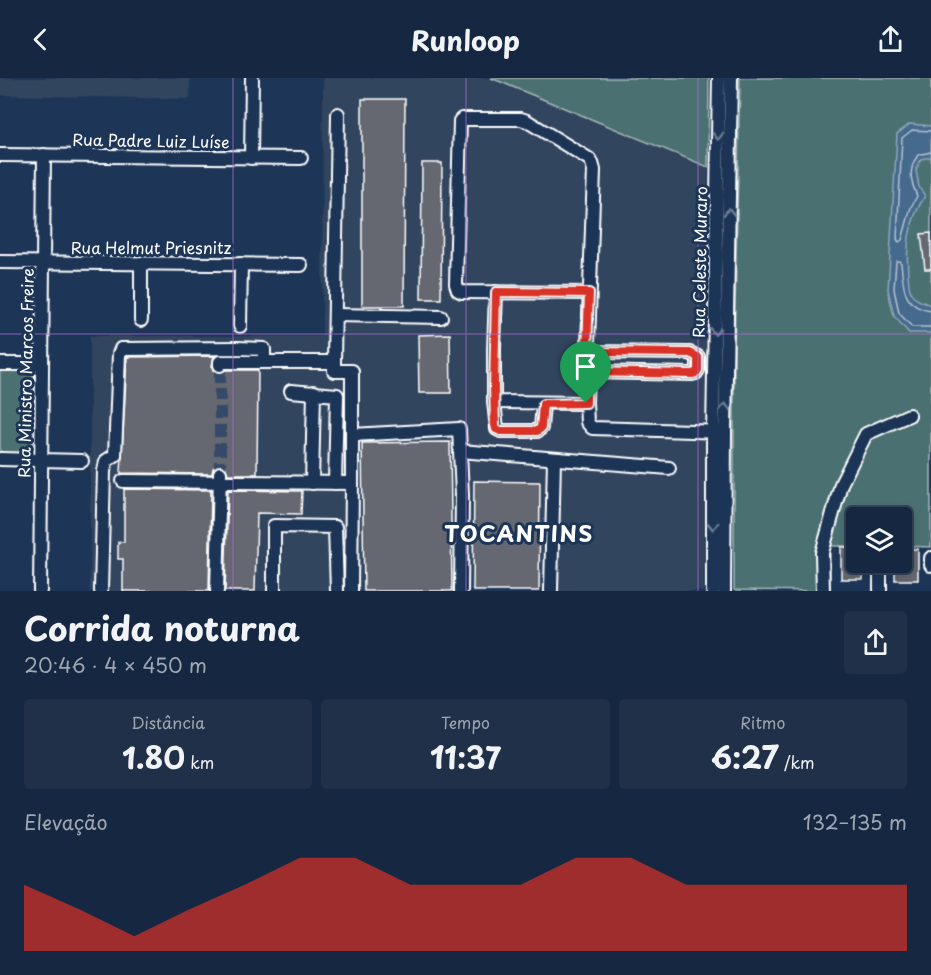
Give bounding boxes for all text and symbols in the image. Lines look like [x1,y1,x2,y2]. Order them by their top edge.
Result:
text: Runloop [411,19,520,60]
icon: back [24,23,57,56]
icon: share [874,23,907,56]
street label: Rua Padre Luiz Luíse [72,127,230,153]
one-way arrow [712,132,724,141]
street label: Rua Celeste Muraro [686,186,712,338]
one-way arrow [722,207,735,216]
street label: Rua Helmut Priesnitz [71,235,232,259]
street label: Rua Ministro Marcos Freire [11,268,39,478]
one-way arrow [708,327,721,336]
pin [560,341,611,403]
icon: arrive [569,350,602,383]
one-way arrow [719,402,732,411]
map controls [846,507,912,573]
button: layers [846,507,912,573]
district label: TOCANTINS [444,516,594,549]
one-way arrow [707,522,719,531]
text: Corrida noturna [24,602,300,652]
button: share [844,611,907,674]
text: 20:46 · 4 × 450 m [24,650,207,680]
text: Distância [131,710,205,734]
text: Tempo [441,710,490,734]
text: Ritmo [740,710,785,734]
text: 1.80 [122,734,185,779]
text: 11:37 [430,734,501,779]
text: 6:27 [711,734,779,779]
text: km [185,750,214,774]
text: /km [779,750,815,774]
text: Elevação [24,807,108,837]
text: 132–135 m [803,807,907,837]

